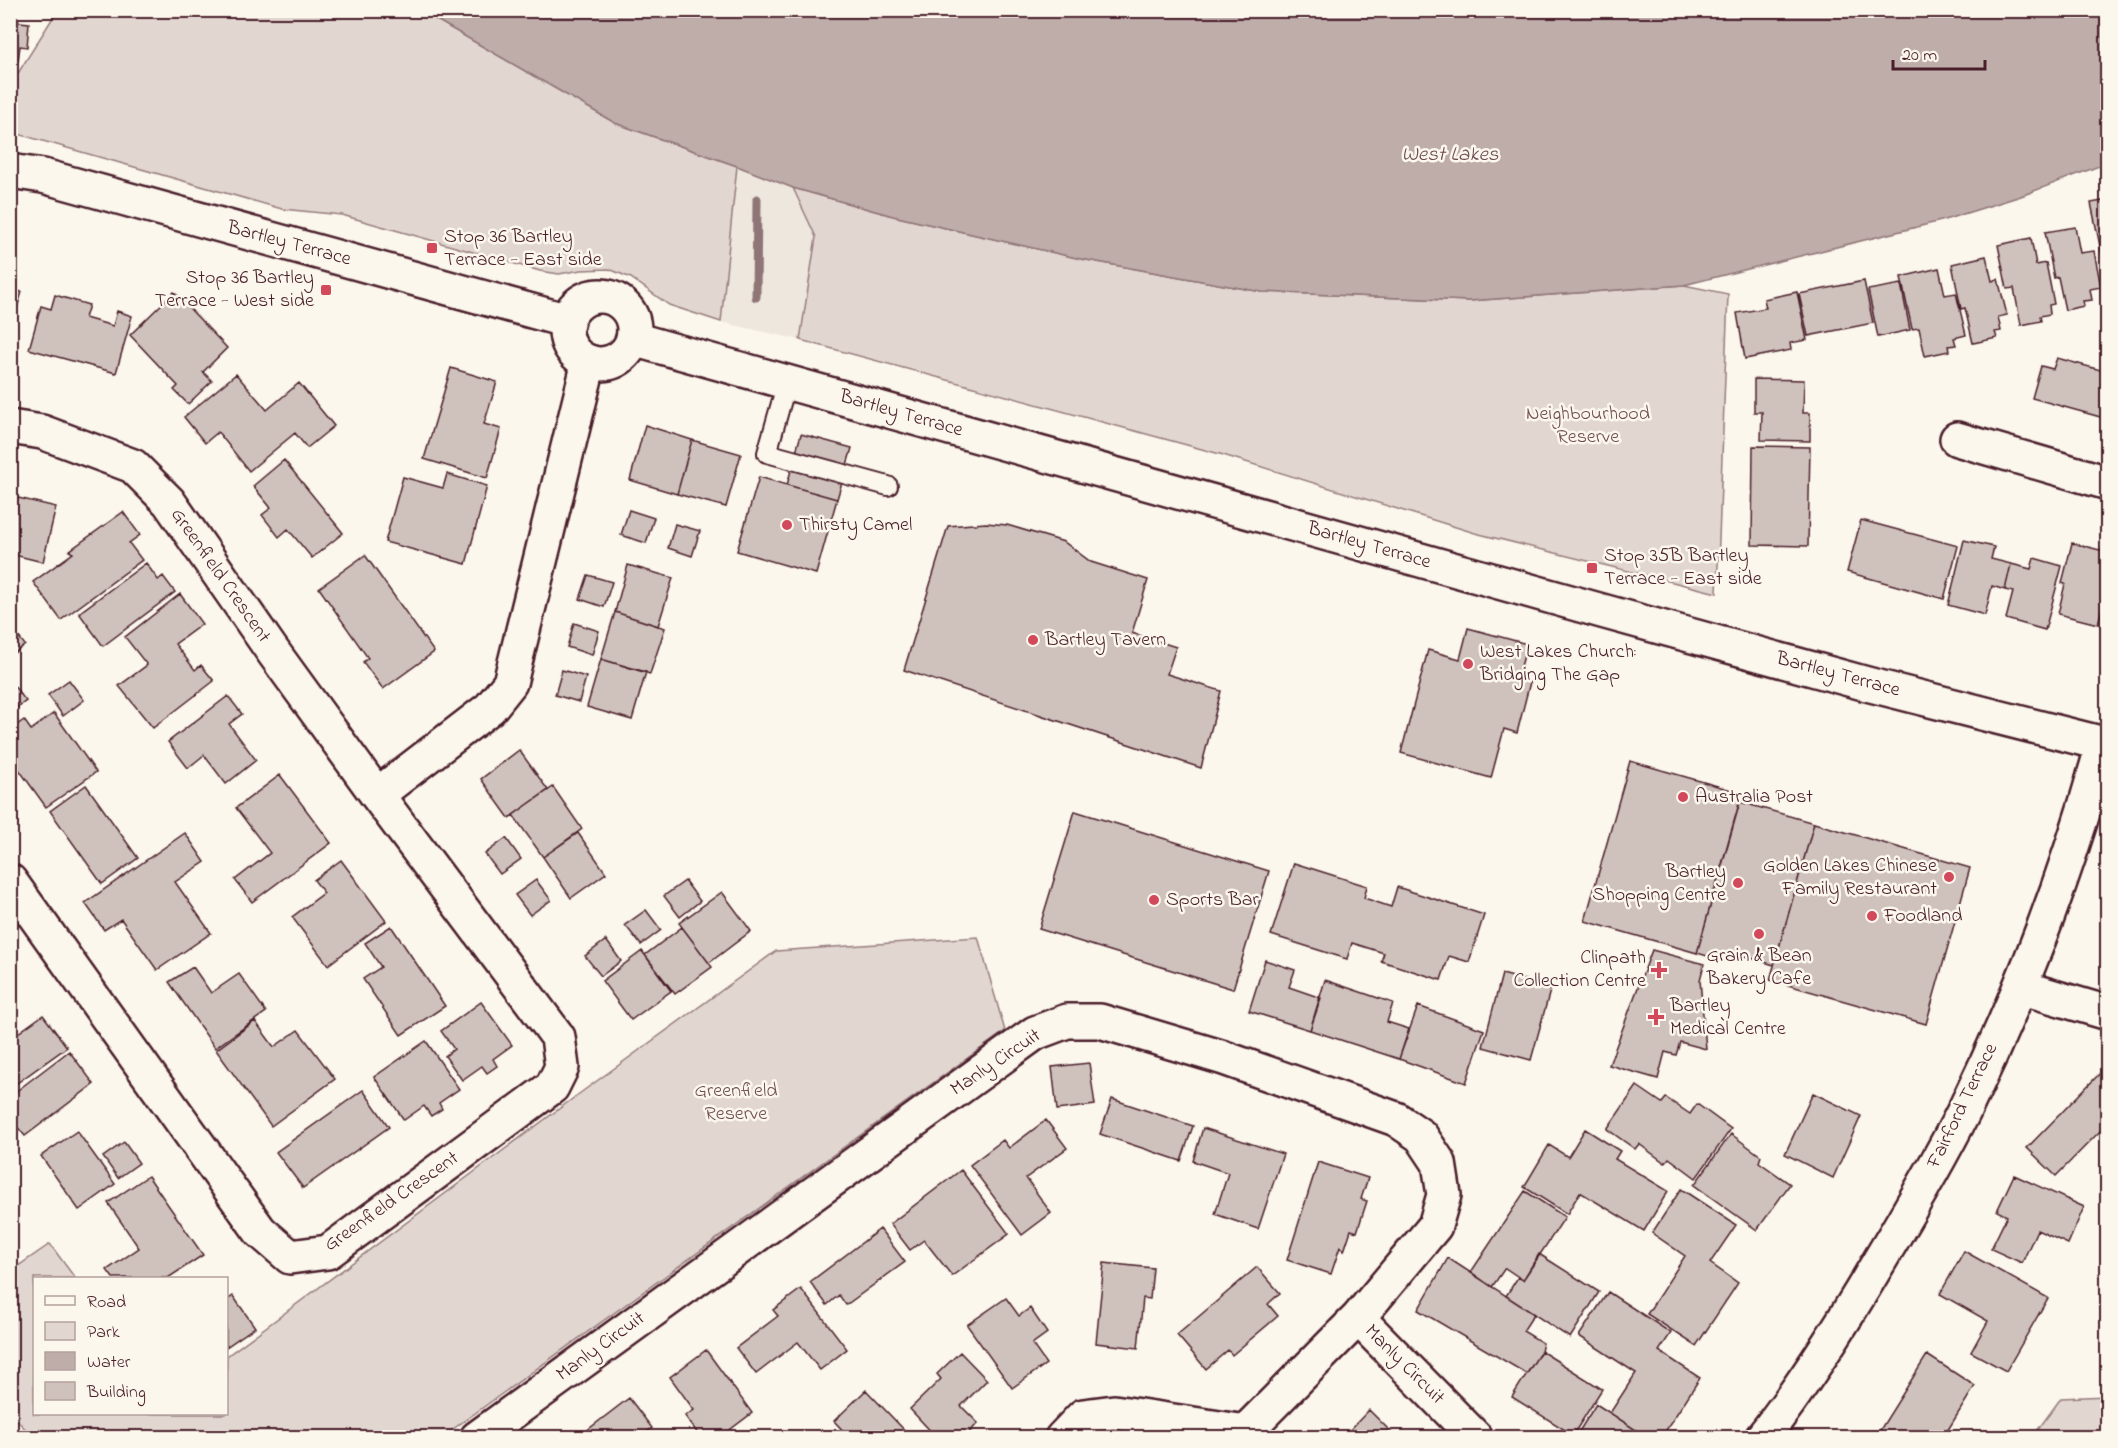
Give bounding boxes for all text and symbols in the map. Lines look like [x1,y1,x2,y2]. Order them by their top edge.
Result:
scale bar [1893,33,1984,71]
text: 20 m [1902,43,1937,69]
water label: West Lakes [1401,140,1499,170]
street label: Bartley Terrace [223,213,354,274]
place label: Stop 36 Bartley Terrace - East side [444,223,602,275]
marker: Stop 36 Bartley Terrace - East side [425,241,439,255]
place label: Stop 36 Bartley Terrace - West side [155,264,314,316]
marker: Stop 36 Bartley Terrace - West side [319,283,333,297]
street label: Bartley Terrace [835,382,966,445]
park label: Neighbourhood Reserve [1526,400,1650,452]
street label: Greenfield Crescent [163,503,278,650]
place label: Thirsty Camel [799,511,912,540]
street label: Bartley Terrace [1303,514,1434,577]
marker: Thirsty Camel [780,518,794,532]
place label: Stop 35B Bartley Terrace - East side [1604,542,1762,594]
marker: Stop 35B Bartley Terrace - East side [1585,561,1599,575]
place label: Bartley Tavern [1044,626,1166,655]
marker: Bartley Tavern [1026,633,1040,647]
place label: West Lakes Church: Bridging The Gap [1479,638,1636,691]
street label: Bartley Terrace [1772,644,1903,705]
marker: West Lakes Church: Bridging The Gap [1461,657,1475,671]
place label: Australia Post [1695,783,1813,812]
marker: Australia Post [1676,790,1690,804]
place label: Golden Lakes Chinese Family Restaurant [1763,852,1937,904]
place label: Bartley Shopping Centre [1592,858,1726,911]
marker: Golden Lakes Chinese Family Restaurant [1942,870,1956,884]
marker: Bartley Shopping Centre [1731,876,1745,890]
place label: Sports Bar [1166,886,1259,915]
marker: Sports Bar [1147,893,1161,907]
place label: Foodland [1883,902,1962,931]
marker: Foodland [1865,909,1879,923]
marker: Grain & Bean Bakery Cafe [1752,927,1766,941]
place label: Grain & Bean Bakery Cafe [1706,942,1812,994]
place label: Clinpath Collection Centre [1513,944,1646,996]
marker: Clinpath Collection Centre [1650,961,1668,979]
place label: Bartley Medical Centre [1669,992,1786,1044]
marker: Bartley Medical Centre [1647,1008,1665,1026]
street label: Manly Circuit [945,1022,1047,1104]
street label: Fairford Terrace [1920,1039,2006,1174]
park label: Greenfield Reserve [695,1077,777,1129]
street label: Greenfield Crescent [319,1144,466,1259]
legend [33,1277,228,1415]
text: Road [87,1290,126,1316]
street label: Manly Circuit [551,1305,652,1389]
street label: Manly Circuit [1357,1318,1451,1412]
text: Park [87,1320,120,1346]
text: Water [87,1350,131,1376]
text: Building [86,1380,146,1407]

